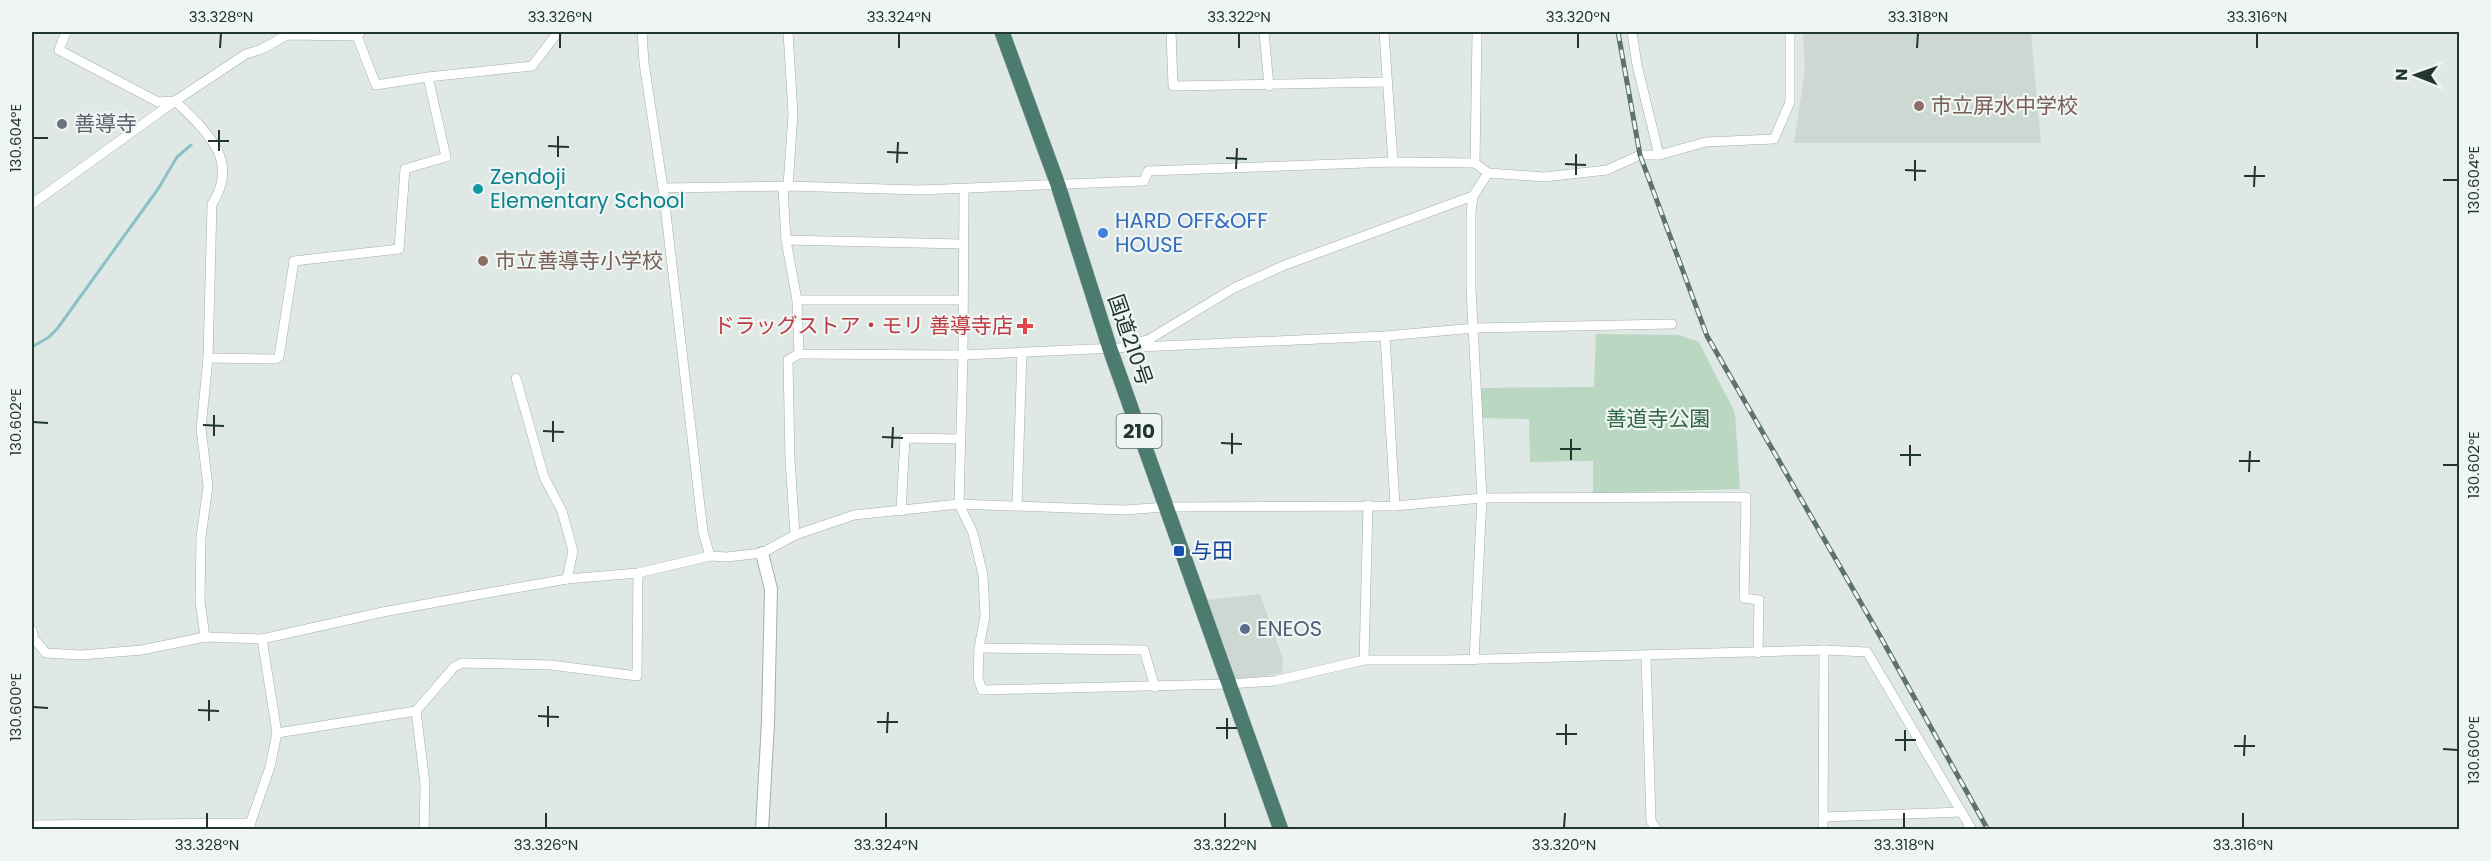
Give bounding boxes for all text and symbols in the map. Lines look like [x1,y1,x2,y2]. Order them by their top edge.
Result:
text: 33.328°N [189,6,253,27]
text: 33.326°N [528,6,592,27]
text: 33.324°N [867,6,931,27]
text: 33.322°N [1207,6,1271,27]
text: 33.320°N [1546,6,1610,27]
text: 33.318°N [1888,6,1948,27]
text: 33.316°N [2227,6,2287,27]
north arrow [2386,45,2446,105]
text: N [2390,69,2413,81]
place label: 市立屏水中学校 [1931,91,2078,120]
marker: 市立屏水中学校 [1912,99,1926,113]
text: 130.604°E [5,104,26,172]
place label: 善導寺 [74,109,137,138]
marker: 善導寺 [55,117,69,131]
text: 130.604°E [2463,146,2484,214]
place label: Zendoji Elementary School [490,162,685,215]
marker: Zendoji Elementary School [471,182,485,196]
place label: HARD OFF&OFF HOUSE [1115,206,1268,259]
marker: HARD OFF&OFF HOUSE [1096,226,1110,240]
place label: 市立善導寺小学校 [495,246,663,275]
marker: 市立善導寺小学校 [476,254,490,268]
street label: 国道210号 [1101,290,1160,389]
place label: ドラッグストア・モリ 善導寺店 [713,311,1013,340]
marker: ドラッグストア・モリ 善導寺店 [1018,319,1032,333]
text: 130.602°E [5,388,26,456]
park label: 善道寺公園 [1606,404,1711,433]
road number: 210 [1116,414,1162,448]
text: 130.602°E [2463,431,2484,499]
place label: 与田 [1191,536,1233,565]
marker: 与田 [1172,544,1186,558]
place label: ENEOS [1257,614,1322,643]
marker: ENEOS [1238,622,1252,636]
text: 130.600°E [5,673,26,741]
text: 130.600°E [2463,716,2484,784]
text: 33.328°N [175,834,239,855]
text: 33.326°N [514,834,578,855]
text: 33.324°N [854,834,918,855]
text: 33.322°N [1193,834,1257,855]
text: 33.320°N [1532,834,1596,855]
text: 33.318°N [1874,834,1934,855]
text: 33.316°N [2213,834,2273,855]

